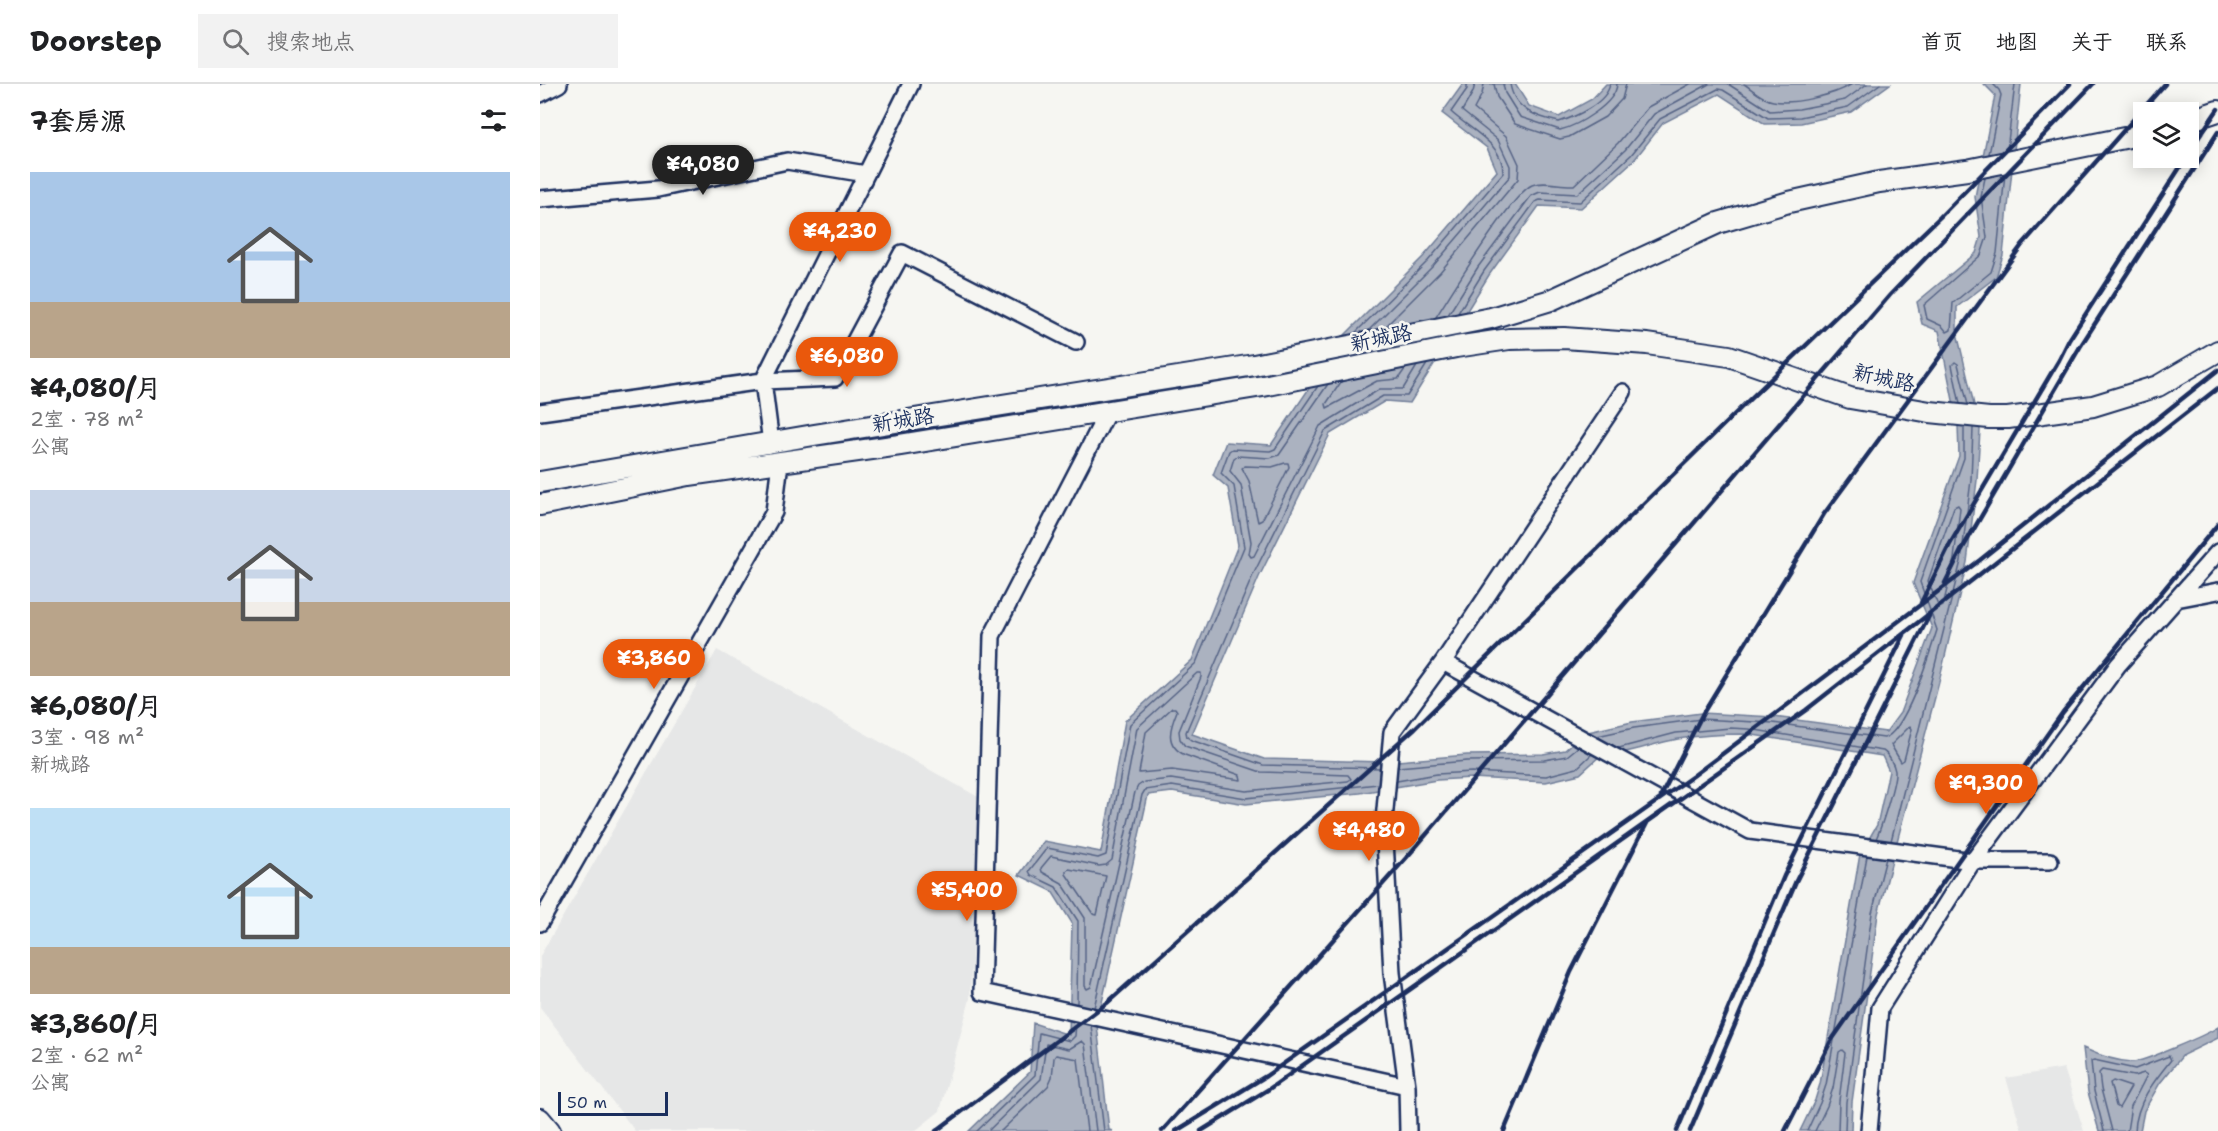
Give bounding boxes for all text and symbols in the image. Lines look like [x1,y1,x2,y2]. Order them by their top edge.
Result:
search box [198,14,618,68]
text: Doorstep [30,22,162,60]
icon: search [219,25,252,58]
text: 搜索地点 [267,27,355,56]
text: 首页 [1921,28,1963,56]
text: 地图 [1996,28,2038,56]
text: 关于 [2071,28,2113,56]
text: 联系 [2146,28,2188,56]
map controls [2133,102,2199,168]
button: layers [2133,102,2199,168]
text: 7套房源 [30,103,126,138]
icon: filters [477,104,510,137]
pin: ¥4,080 [654,145,752,196]
text: ¥4,080 [666,151,740,177]
icon: home [216,211,324,319]
pin: ¥4,230 [791,212,889,263]
text: ¥4,230 [803,218,877,244]
street label: 新城路 [1347,318,1415,358]
pin: ¥6,080 [798,337,896,388]
text: ¥6,080 [810,343,884,369]
street label: 新城路 [1850,358,1918,398]
text: ¥4,080/月 [30,370,162,405]
street label: 新城路 [870,401,936,439]
text: 2室 · 78 m² [30,406,144,432]
text: 公寓 [30,433,70,459]
icon: home [216,529,324,637]
pin: ¥3,860 [605,639,703,690]
text: ¥3,860 [617,645,691,671]
text: ¥6,080/月 [30,688,162,723]
text: 3室 · 98 m² [30,724,144,750]
text: 新城路 [30,751,90,777]
pin: ¥9,300 [1937,764,2035,815]
text: ¥9,300 [1949,770,2023,796]
pin: ¥4,480 [1320,811,1418,862]
text: ¥4,480 [1332,817,1406,843]
icon: home [216,847,324,955]
pin: ¥5,400 [918,871,1016,922]
text: ¥5,400 [931,877,1003,903]
text: ¥3,860/月 [30,1006,162,1041]
text: 2室 · 62 m² [30,1042,143,1068]
text: 公寓 [30,1069,70,1095]
scale bar [558,1089,668,1116]
text: 50 m [567,1092,607,1113]

